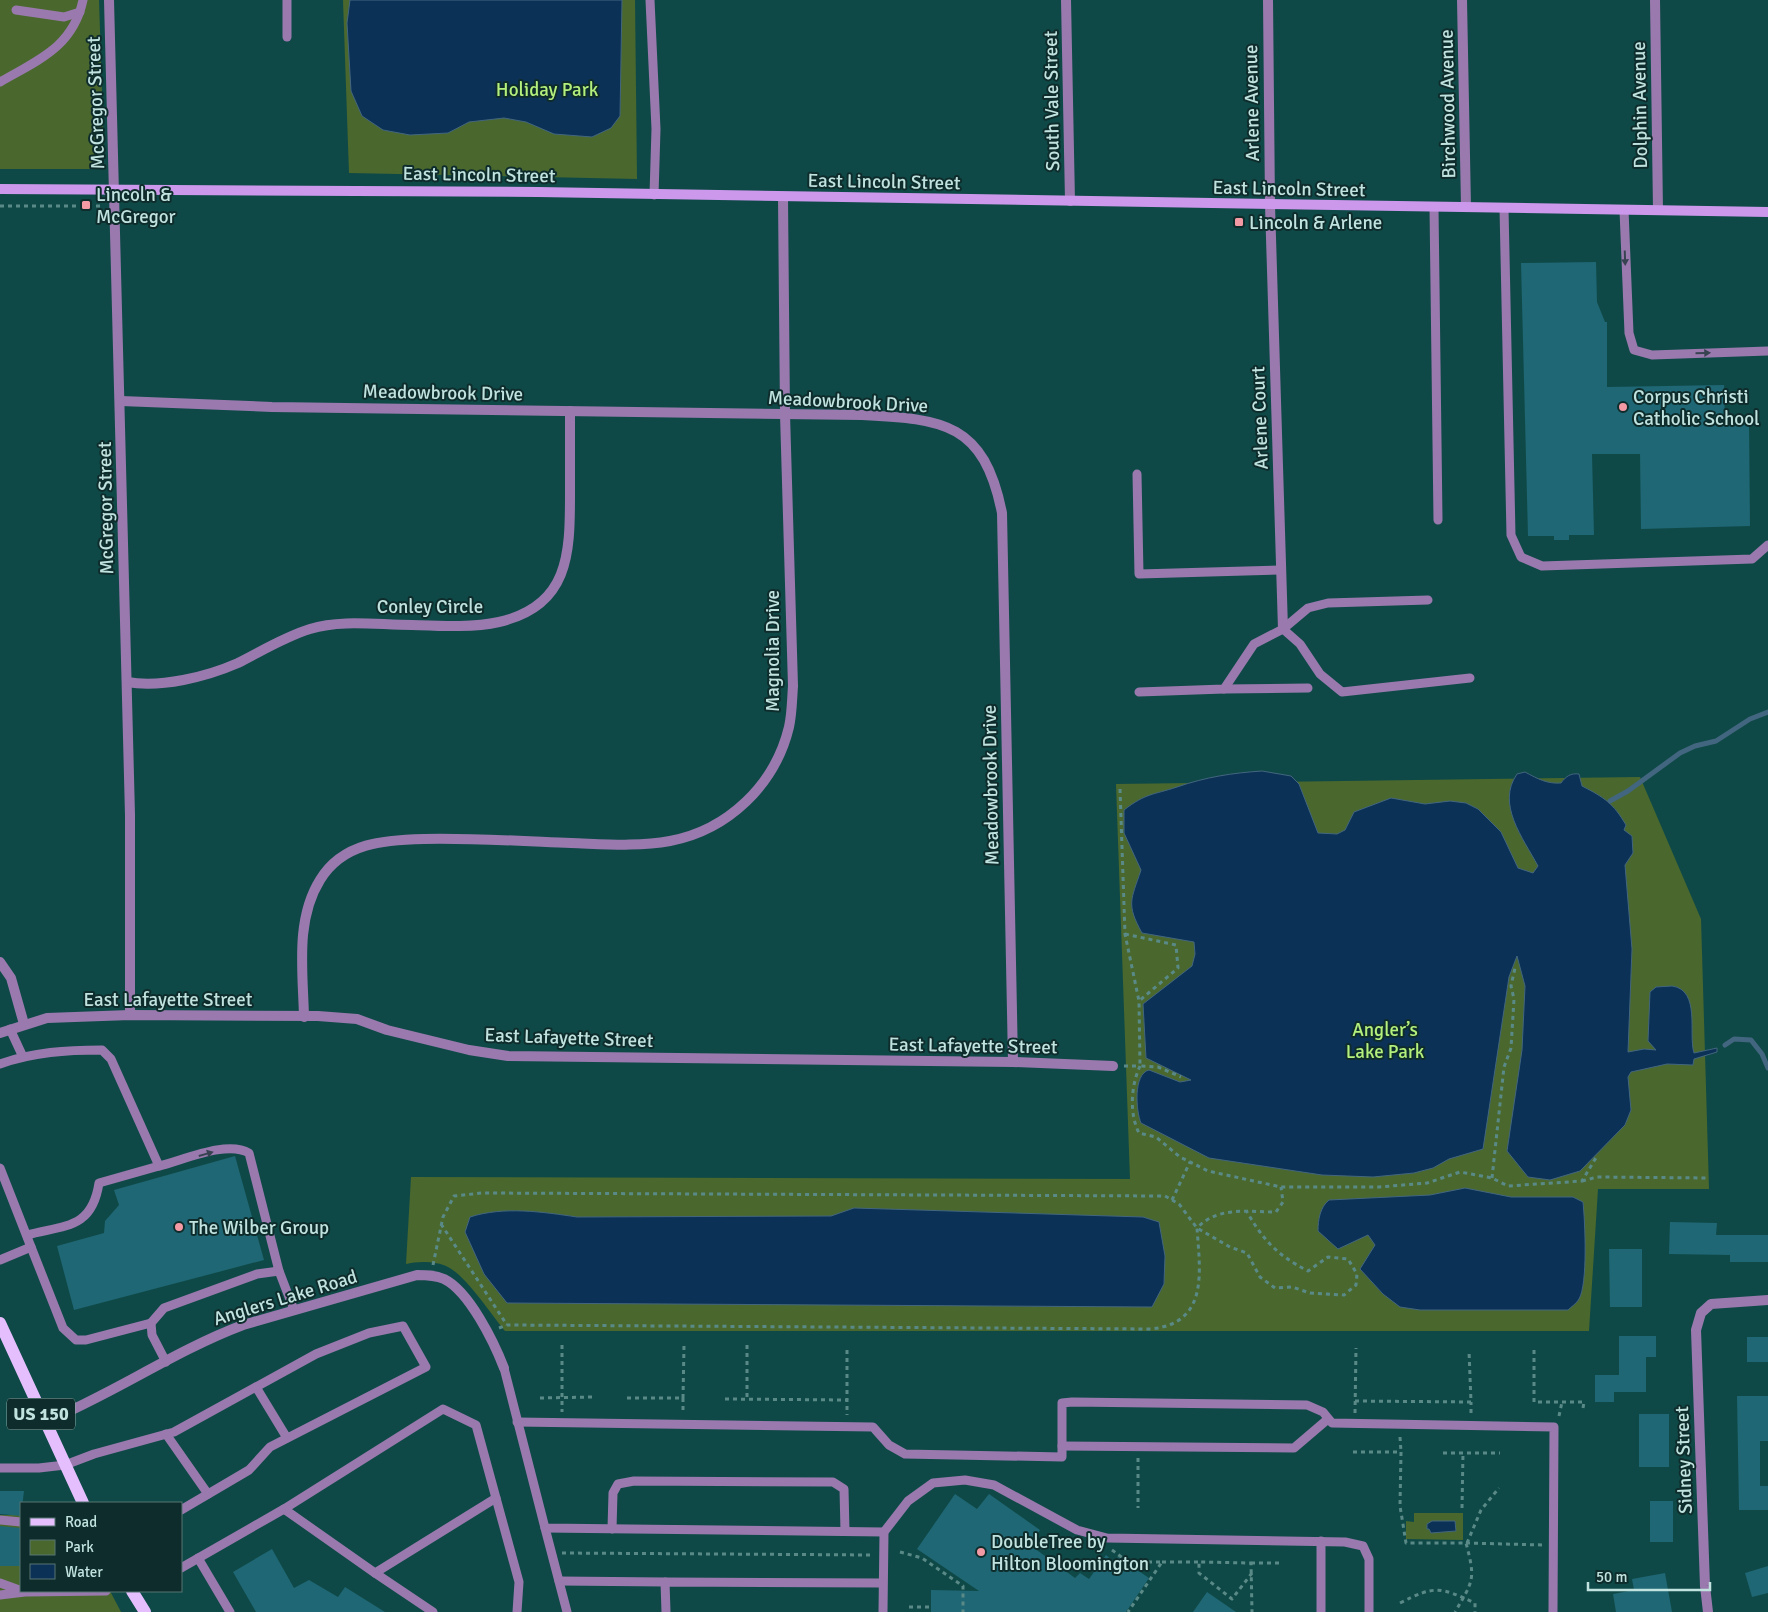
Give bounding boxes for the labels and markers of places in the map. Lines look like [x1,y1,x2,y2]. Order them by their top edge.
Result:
place label: Lincoln & McGregor [96,183,176,229]
marker: Lincoln & McGregor [80,199,92,211]
place label: Lincoln & Arlene [1249,211,1382,235]
marker: Lincoln & Arlene [1233,216,1245,228]
place label: Corpus Christi Catholic School [1633,385,1760,431]
marker: Corpus Christi Catholic School [1617,401,1629,413]
place label: The Wilber Group [189,1216,329,1240]
marker: The Wilber Group [173,1221,185,1233]
place label: DoubleTree by Hilton Bloomington [991,1530,1149,1576]
marker: DoubleTree by Hilton Bloomington [975,1546,987,1558]

